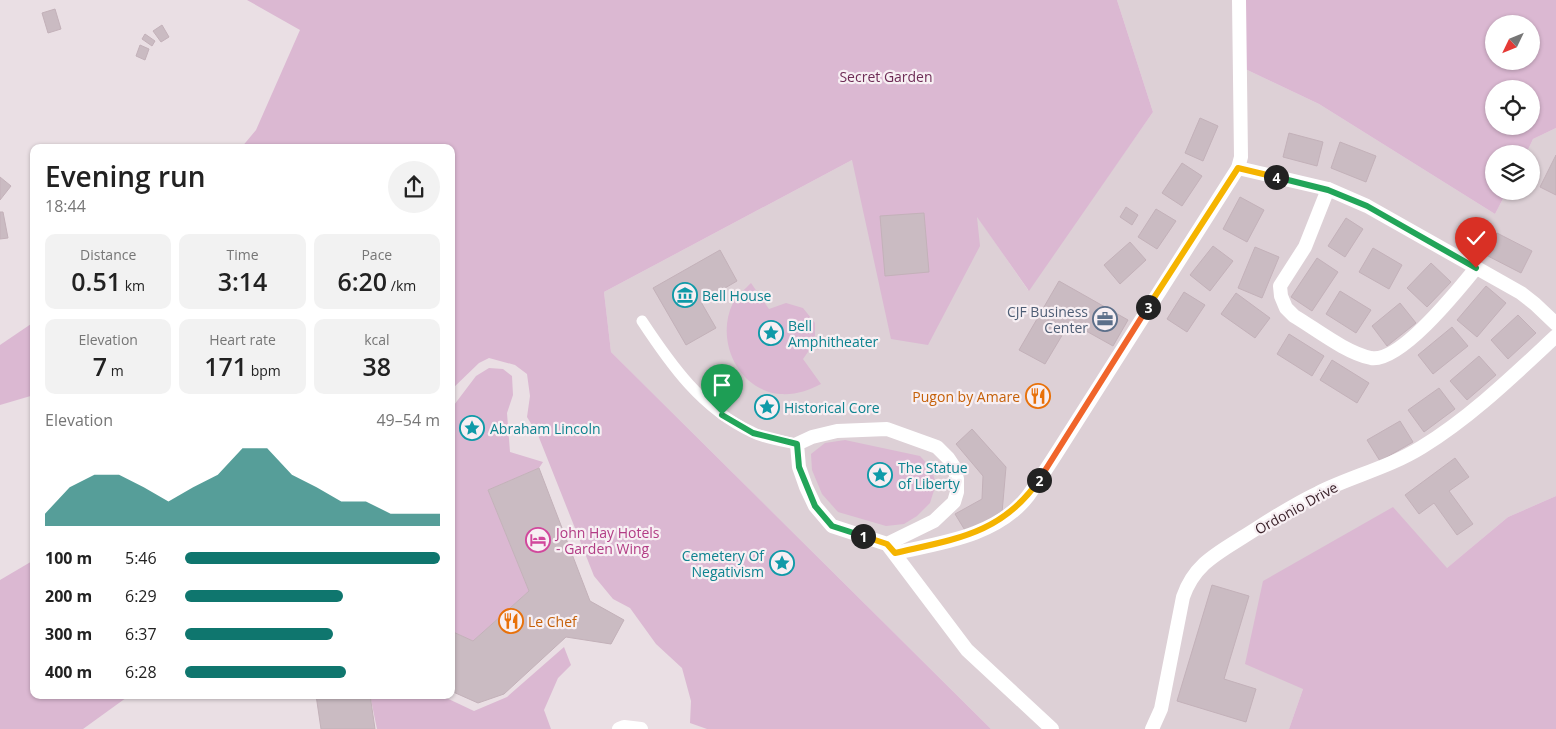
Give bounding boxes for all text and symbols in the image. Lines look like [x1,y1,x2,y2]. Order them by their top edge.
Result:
north arrow [1485,15,1540,70]
map controls [1485,15,1540,200]
park label: Secret Garden [839,67,933,86]
button: locate [1485,80,1540,135]
button: layers [1485,145,1540,200]
text: Evening run [45,157,206,195]
button: share [388,161,440,213]
pin: 4 [1264,164,1288,190]
text: 4 [1272,168,1281,187]
text: 18:44 [45,195,86,217]
pin [1455,217,1497,268]
icon: check [1462,224,1490,252]
text: Distance [80,245,136,264]
text: Time [226,245,259,264]
text: Pace [361,245,392,264]
text: 0.51 [71,264,121,298]
text: 3:14 [218,264,267,298]
text: 6:20 [337,264,387,298]
text: km [121,276,145,295]
text: /km [387,276,416,295]
museum icon: Bell House [672,282,698,308]
place label: Bell House [702,286,772,305]
pin: 3 [1136,294,1160,320]
text: 3 [1144,298,1153,317]
place label: CJF Business Center [1007,302,1088,337]
office icon: CJF Business Center [1092,306,1118,332]
place label: Bell Amphitheater [788,316,879,351]
place icon: Bell Amphitheater [758,320,784,346]
text: Elevation [78,330,138,349]
text: Heart rate [209,330,276,349]
text: kcal [364,330,390,349]
text: 7 [93,349,107,383]
text: 171 [204,349,247,383]
text: 38 [363,349,391,383]
text: m [107,361,124,380]
text: bpm [247,361,281,380]
pin [701,364,743,415]
icon: arrive [708,371,736,399]
restaurant icon: Pugon by Amare [1025,383,1051,409]
place label: Pugon by Amare [912,387,1020,406]
place icon: Historical Core [754,394,780,420]
place label: Historical Core [784,398,880,417]
text: Elevation [45,409,113,431]
text: 49–54 m [376,409,440,431]
place icon: Abraham Lincoln [459,415,485,441]
place label: Abraham Lincoln [490,419,601,438]
place label: The Statue of Liberty [898,458,968,493]
place icon: The Statue of Liberty [867,462,893,488]
pin: 2 [1026,468,1052,492]
text: 2 [1035,471,1044,490]
street label: Ordonio Drive [1251,477,1341,539]
place label: John Hay Hotels - Garden Wing [554,523,660,558]
pin: 1 [850,524,876,548]
hotel icon: John Hay Hotels - Garden Wing [525,527,551,553]
text: 1 [859,527,868,546]
place label: Cemetery Of Negativism [682,546,765,581]
text: 100 m [45,547,92,569]
text: 5:46 [125,547,157,569]
place icon: Cemetery Of Negativism [769,550,795,576]
text: 200 m [45,585,92,607]
text: 6:29 [125,585,157,607]
restaurant icon: Le Chef [498,608,524,634]
place label: Le Chef [528,612,578,631]
text: 300 m [45,623,92,645]
text: 6:37 [125,623,157,645]
text: 400 m [45,661,92,683]
text: 6:28 [125,661,157,683]

